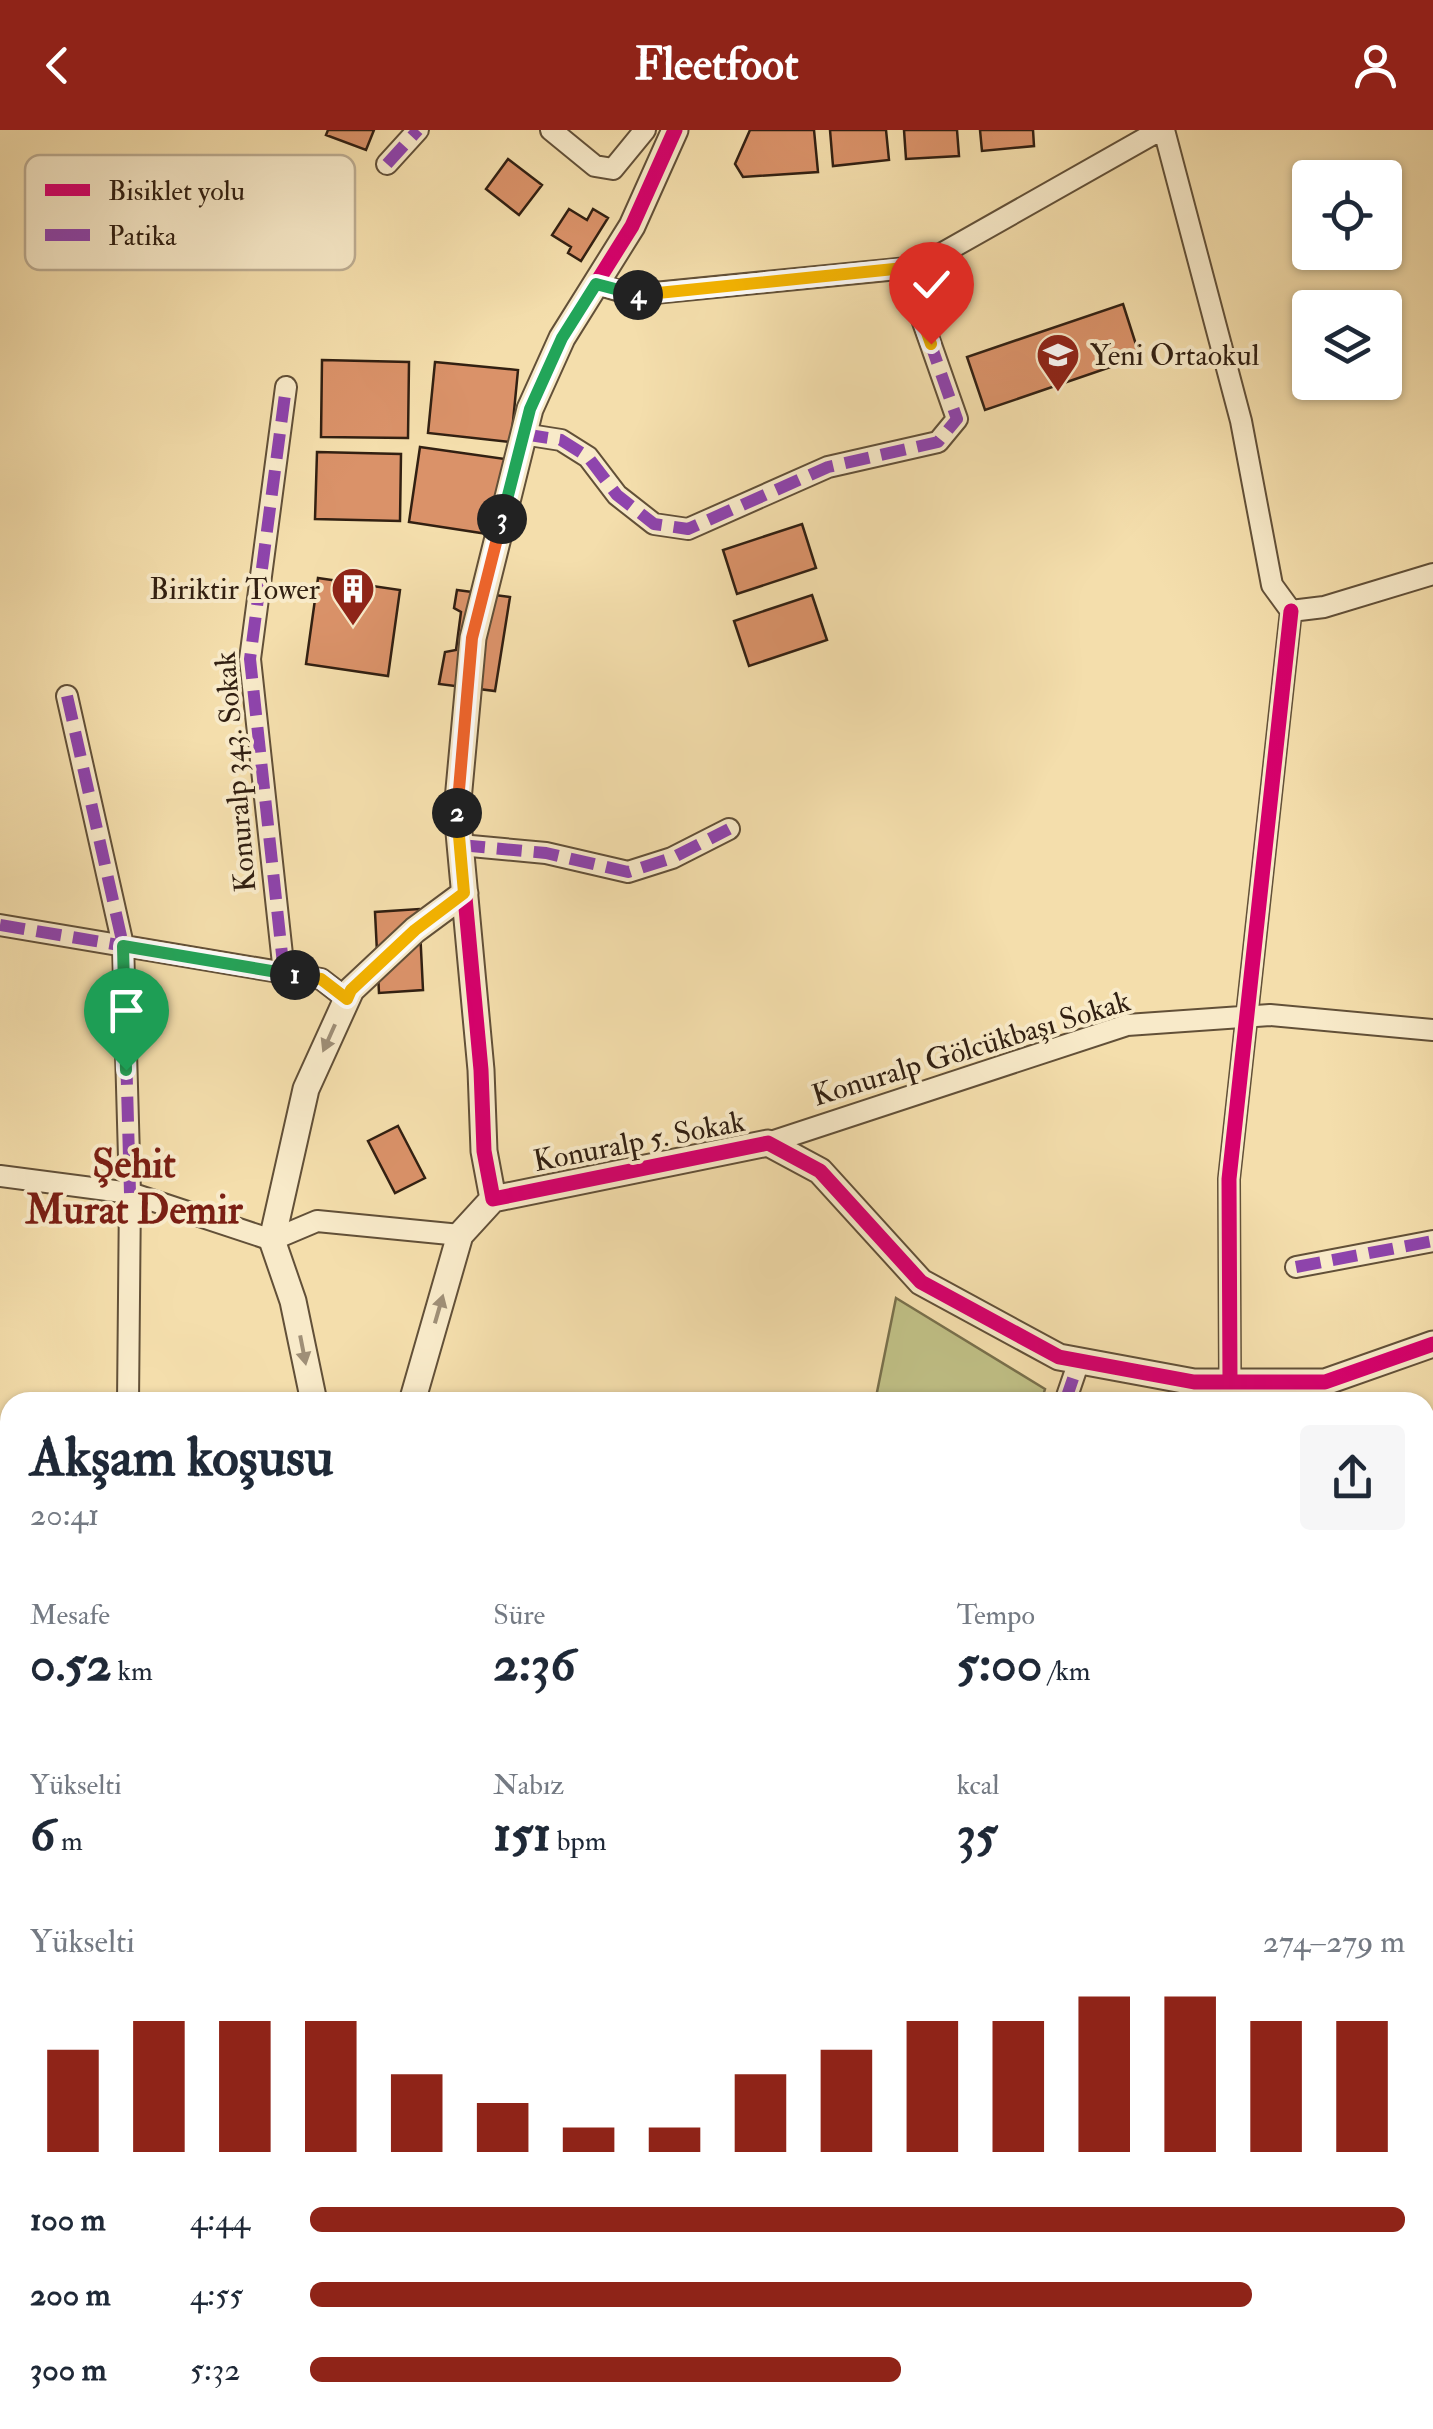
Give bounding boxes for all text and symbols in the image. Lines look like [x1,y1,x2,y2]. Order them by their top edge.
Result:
text: Fleetfoot [634,37,799,93]
icon: back [30,38,85,93]
icon: person [1348,38,1403,93]
legend [25,155,355,270]
map controls [1292,160,1402,400]
button: locate [1292,160,1402,270]
text: Bisiklet yolu [108,174,245,209]
text: Patika [108,219,177,254]
pin [889,242,974,345]
icon: check [904,257,959,312]
pin: 4 [613,270,663,320]
text: 4 [630,277,646,312]
button: layers [1292,290,1402,400]
school or university icon: Yeni Ortaokul [1035,332,1081,393]
place label: Yeni Ortaokul [1090,337,1260,374]
pin: 3 [477,494,527,544]
text: 3 [497,501,507,536]
building icon: Biriktir Tower [330,566,376,627]
place label: Biriktir Tower [149,571,320,608]
street label: Konuralp 343. Sokak [207,650,264,894]
pin: 2 [432,788,482,838]
text: 2 [450,795,464,830]
pin: 1 [270,950,320,1000]
text: 1 [290,957,300,992]
pin [84,968,169,1071]
street label: Konuralp Gölcükbaşı Sokak [808,982,1135,1114]
icon: arrive [99,983,154,1038]
one-way arrow [321,1023,337,1053]
street label: Konuralp 5. Sokak [530,1103,748,1180]
district label: Şehit Murat Demir [24,1139,244,1236]
one-way arrow [431,1293,447,1324]
one-way arrow [296,1335,311,1366]
text: Akşam koşusu [30,1423,333,1492]
button: share [1300,1425,1405,1530]
text: 20:41 [30,1495,99,1535]
text: Mesafe [30,1598,110,1633]
text: Süre [493,1598,545,1633]
text: Tempo [957,1598,1035,1633]
text: 0.52 [30,1633,112,1696]
text: 2:36 [493,1633,575,1696]
text: 5:00 [957,1633,1042,1696]
text: km [112,1654,153,1689]
text: /km [1042,1654,1091,1689]
text: Yükselti [30,1768,122,1803]
text: Nabız [493,1768,564,1803]
text: kcal [957,1768,1000,1803]
text: 6 [30,1803,55,1866]
text: 151 [493,1803,551,1866]
text: 35 [957,1803,998,1866]
text: m [55,1824,83,1859]
text: bpm [551,1824,606,1859]
text: Yükselti [30,1922,135,1962]
text: 274–279 m [1263,1922,1405,1962]
text: 100 m [30,2200,106,2240]
text: 4:44 [190,2200,250,2240]
text: 200 m [30,2275,111,2315]
text: 4:55 [190,2275,243,2315]
text: 300 m [30,2350,107,2390]
text: 5:32 [190,2350,240,2390]

